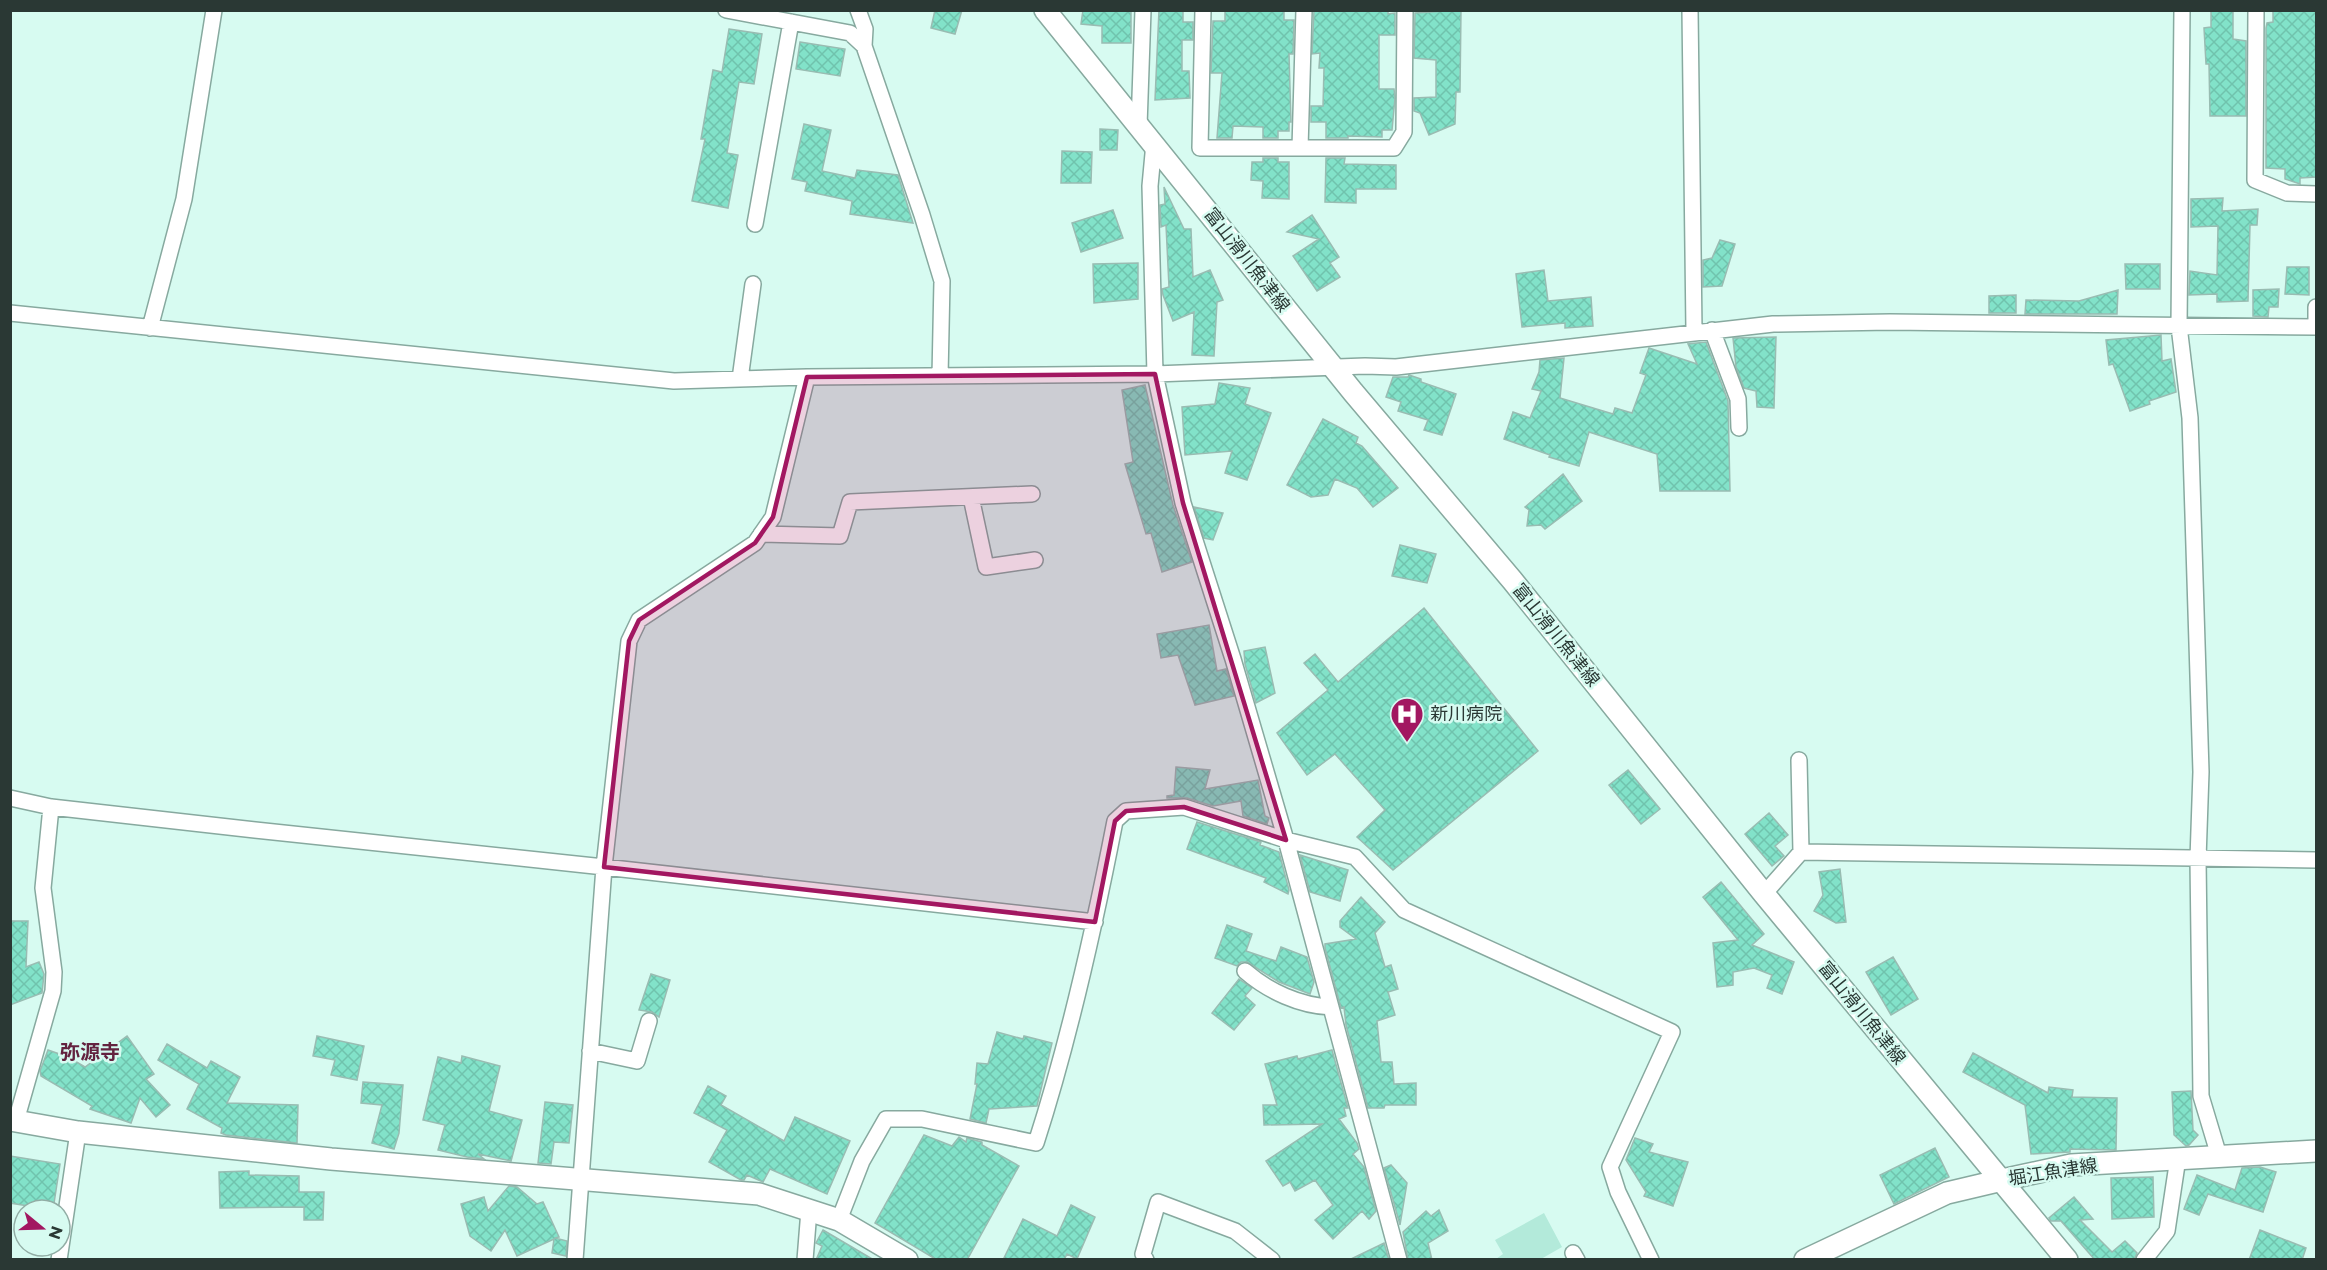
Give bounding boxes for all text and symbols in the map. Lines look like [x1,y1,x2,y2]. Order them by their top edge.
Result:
street label: 富山滑川魚津線 [1200,204,1294,316]
street label: 富山滑川魚津線 [1508,579,1604,691]
hospital icon: 新川病院 [1389,696,1425,743]
place label: 新川病院 [1430,703,1502,725]
street label: 富山滑川魚津線 [1814,957,1910,1069]
district label: 弥源寺 [60,1040,120,1064]
street label: 堀江魚津線 [2007,1154,2099,1190]
north arrow [12,1198,72,1258]
text: N [45,1224,67,1242]

